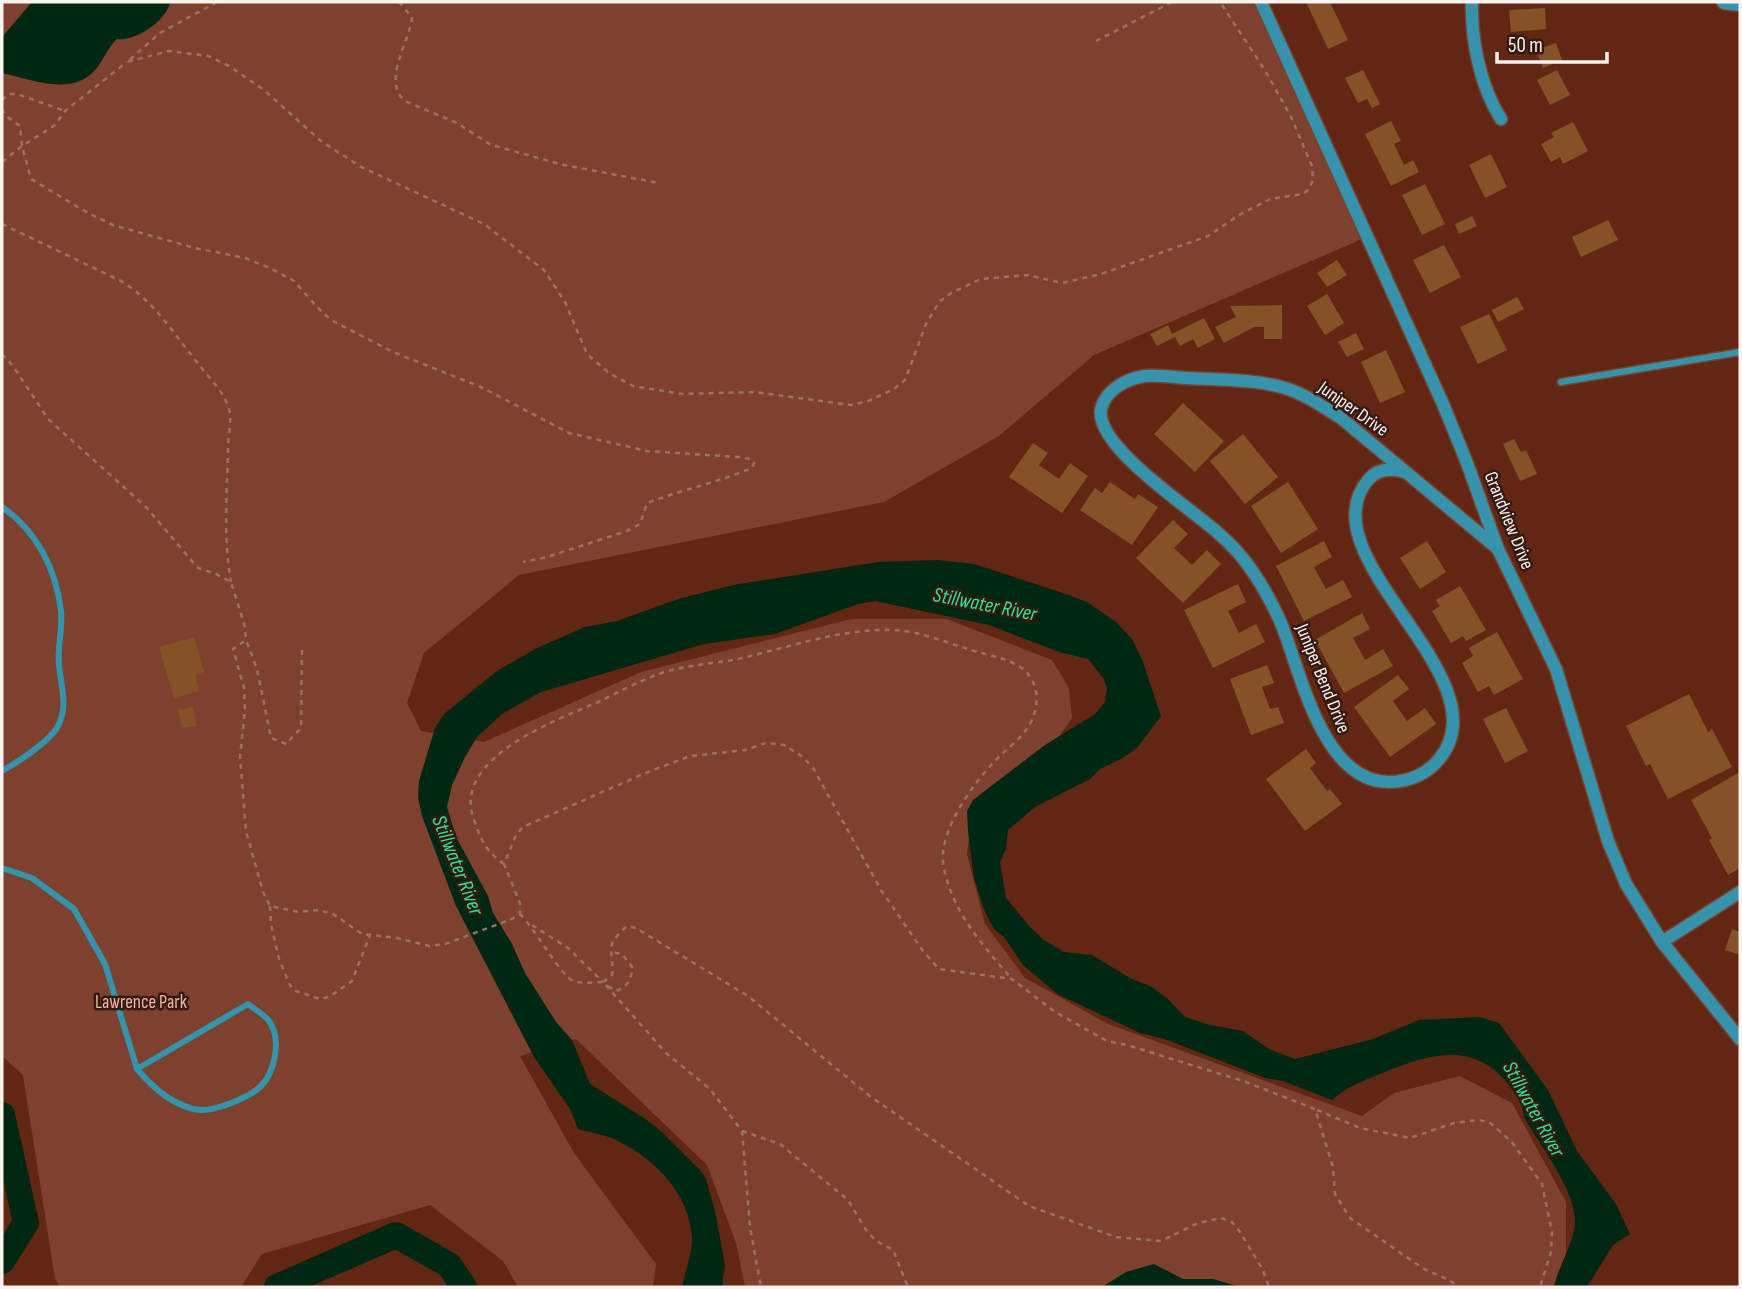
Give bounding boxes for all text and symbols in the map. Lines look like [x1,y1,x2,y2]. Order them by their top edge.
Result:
scale bar [1497,21,1607,65]
text: 50 m [1508,33,1543,58]
street label: Juniper Drive [1313,376,1393,442]
street label: Grandview Drive [1479,468,1539,573]
water label: Stillwater River [931,582,1040,627]
street label: Juniper Bend Drive [1290,620,1355,737]
water label: Stillwater River [426,812,489,920]
park label: Lawrence Park [95,991,188,1014]
water label: Stillwater River [1497,1057,1571,1162]

